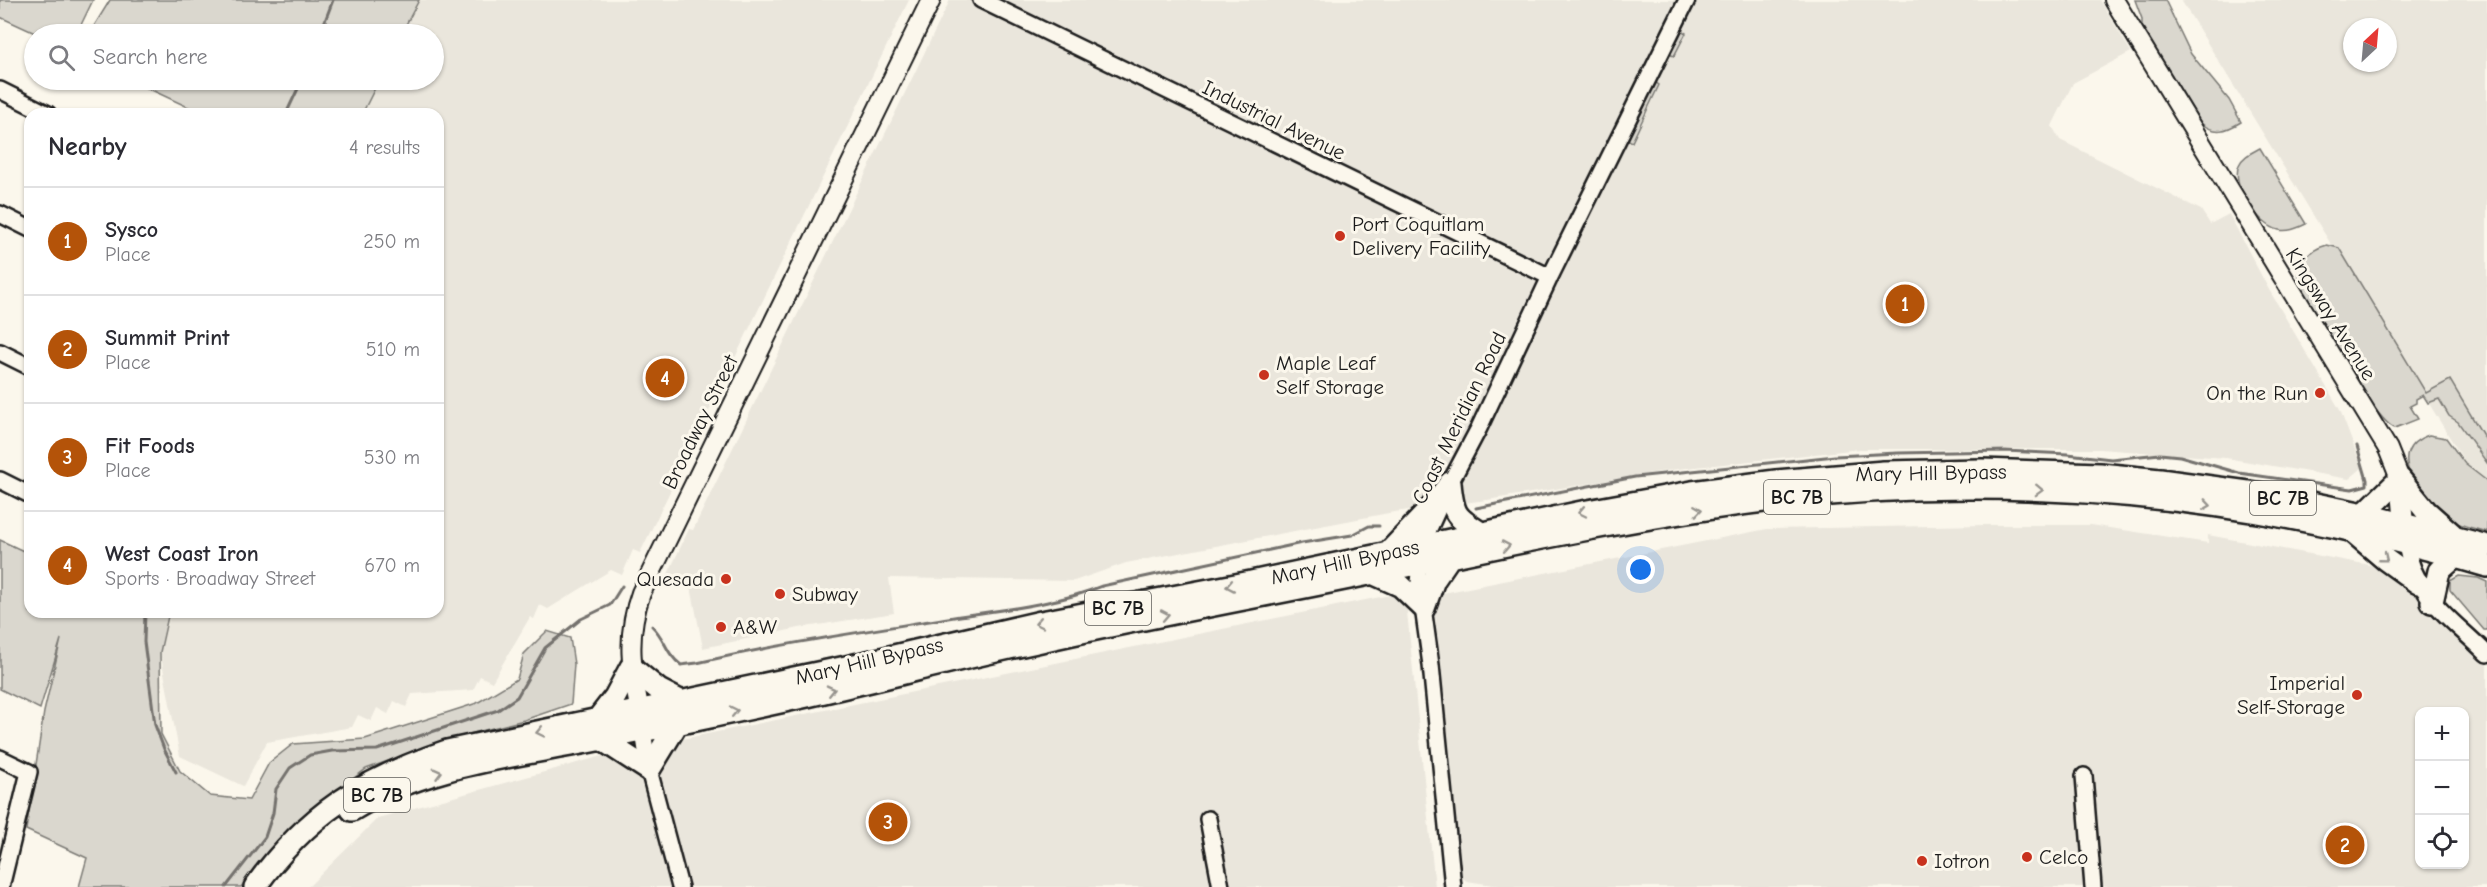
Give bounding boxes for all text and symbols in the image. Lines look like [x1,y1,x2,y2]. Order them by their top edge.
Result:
north arrow [2343,18,2397,72]
search box [24,24,444,90]
icon: search [45,41,78,74]
text: Search here [93,44,208,70]
street label: Industrial Avenue [1199,75,1349,165]
text: Nearby [48,132,127,162]
text: 4 results [349,136,420,159]
place label: Port Coquitlam Delivery Facility [1352,212,1491,260]
text: Sysco [105,217,158,243]
marker: Port Coquitlam Delivery Facility [1333,229,1347,243]
text: 1 [64,230,71,253]
text: 250 m [363,230,420,253]
text: Place [105,243,151,266]
street label: Kingsway Avenue [2281,243,2381,385]
pin: 1 [1886,282,1924,326]
text: Summit Print [105,325,229,351]
street label: Coast Meridian Road [1407,328,1511,508]
text: 2 [63,338,72,361]
text: 510 m [366,338,420,361]
street label: Broadway Street [657,350,743,493]
text: Place [105,351,151,374]
place label: Maple Leaf Self Storage [1276,351,1384,399]
pin: 4 [646,356,684,400]
marker: Maple Leaf Self Storage [1257,368,1271,382]
place label: On the Run [2206,381,2308,405]
marker: On the Run [2313,386,2327,400]
text: Fit Foods [105,433,195,459]
text: 3 [63,446,72,469]
text: 530 m [364,446,420,469]
text: Place [105,459,151,482]
street label: Mary Hill Bypass [1855,460,2007,486]
road number: BC 7B [1764,480,1830,514]
road number: BC 7B [2250,481,2316,515]
one-way arrow [2034,483,2043,496]
one-way arrow [2202,499,2211,511]
one-way arrow [1693,504,1703,516]
one-way arrow [1577,505,1587,518]
street label: Mary Hill Bypass [1269,535,1421,589]
one-way arrow [1501,540,1511,553]
text: West Coast Iron [105,541,259,567]
one-way arrow [2377,551,2388,562]
text: 4 [63,554,72,577]
text: 670 m [364,554,420,577]
your location [1626,555,1655,584]
text: Sports · Broadway Street [105,567,315,590]
place label: Quesada [636,567,714,591]
marker: Quesada [719,572,733,586]
one-way arrow [1225,579,1235,592]
place label: Subway [792,582,858,606]
marker: Subway [773,587,787,601]
road number: BC 7B [1085,591,1151,625]
one-way arrow [1160,610,1170,623]
place label: A&W [733,615,778,639]
one-way arrow [1034,616,1044,629]
marker: A&W [714,620,728,634]
street label: Mary Hill Bypass [793,632,945,690]
place label: Imperial Self-Storage [2237,671,2345,719]
one-way arrow [826,685,836,698]
marker: Imperial Self-Storage [2350,688,2364,702]
one-way arrow [729,706,739,719]
map controls [2415,707,2469,869]
button: + [2415,707,2469,761]
one-way arrow [535,725,545,738]
button: − [2415,761,2469,815]
one-way arrow [433,767,443,780]
road number: BC 7B [344,778,410,812]
pin: 3 [868,800,908,844]
button: locate [2415,815,2469,869]
pin: 2 [2326,822,2364,868]
place label: Celco [2039,845,2088,869]
place label: Iotron [1934,849,1990,873]
marker: Celco [2020,850,2034,864]
marker: Iotron [1915,854,1929,868]

